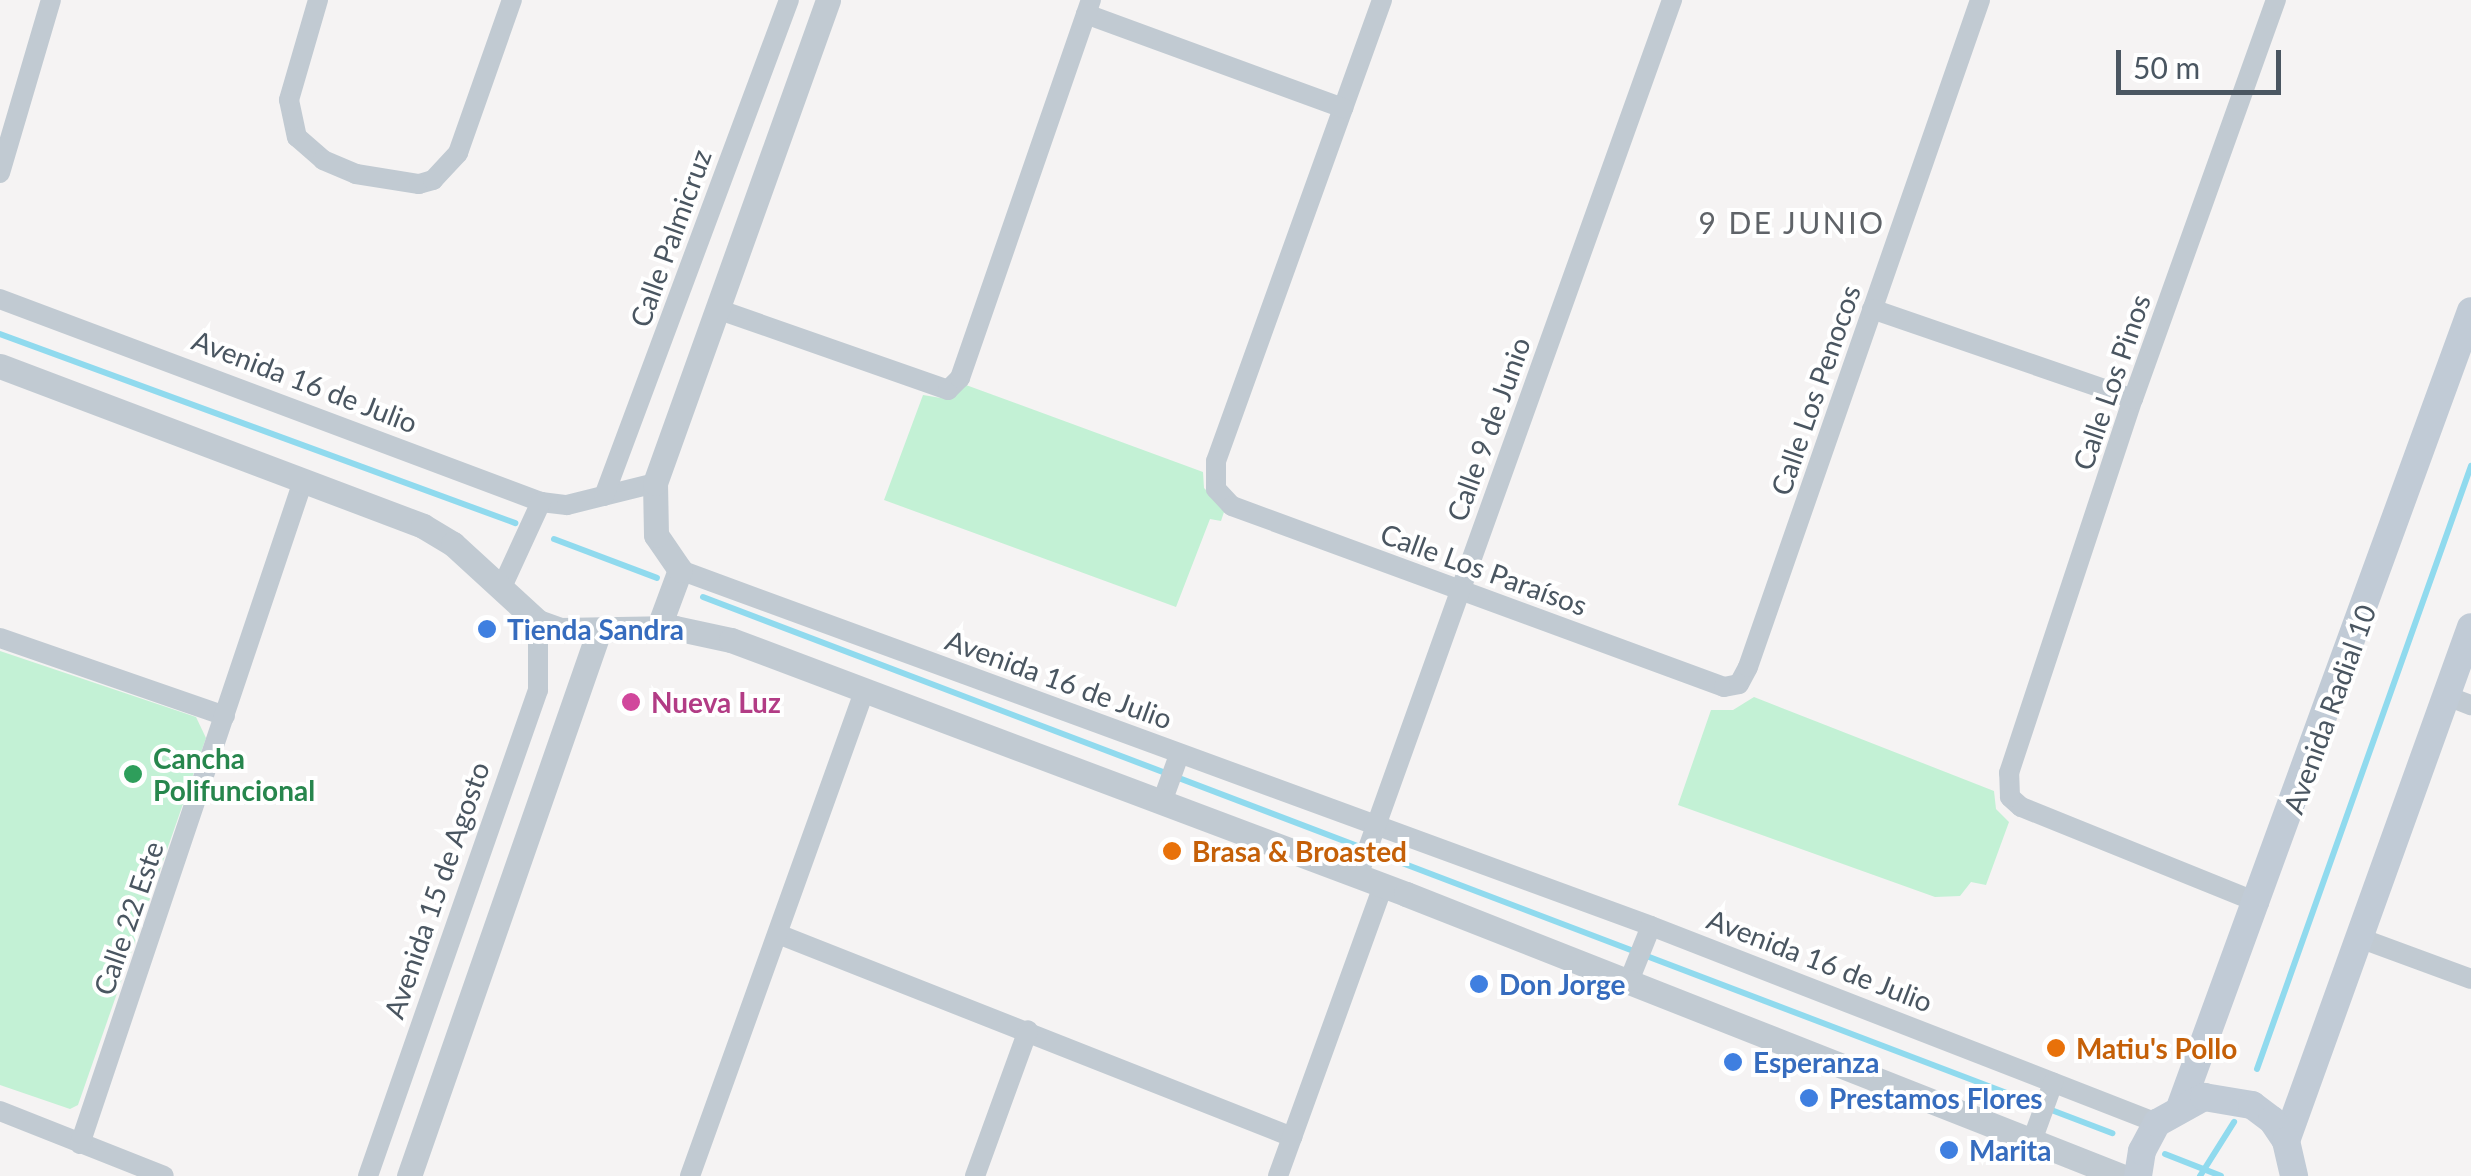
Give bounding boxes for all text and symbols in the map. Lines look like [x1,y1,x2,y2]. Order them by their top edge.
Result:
scale bar [2121,30,2286,92]
text: 50 m [2133,49,2200,85]
street label: Calle Palmicruz [622,145,718,331]
district label: 9 DE JUNIO [1698,204,1886,240]
street label: Calle Los Penocos [1763,281,1867,499]
street label: Calle Los Pinos [2065,290,2157,474]
street label: Avenida 16 de Julio [187,322,423,440]
street label: Calle 9 de Junio [1439,332,1537,526]
street label: Calle Los Paraísos [1376,516,1592,622]
street label: Avenida Radial 10 [2276,600,2382,818]
place label: Tienda Sandra [507,612,684,646]
marker: Tienda Sandra [476,618,498,640]
street label: Avenida 16 de Julio [941,622,1177,736]
place label: Nueva Luz [651,685,781,719]
marker: Nueva Luz [620,691,642,713]
place label: Cancha Polifuncional [153,741,315,807]
street label: Avenida 15 de Agosto [376,757,496,1023]
marker: Cancha Polifuncional [122,763,144,785]
place label: Brasa & Broasted [1192,834,1407,868]
street label: Calle 22 Este [86,837,170,999]
marker: Brasa & Broasted [1161,840,1183,862]
street label: Avenida 16 de Julio [1702,901,1938,1019]
place label: Don Jorge [1499,967,1626,1001]
marker: Don Jorge [1468,973,1490,995]
place label: Matiu's Pollo [2076,1031,2237,1065]
marker: Matiu's Pollo [2045,1037,2067,1059]
place label: Esperanza [1753,1045,1879,1079]
marker: Esperanza [1722,1051,1744,1073]
place label: Prestamos Flores [1829,1081,2043,1115]
marker: Prestamos Flores [1798,1087,1820,1109]
place label: Marita [1969,1133,2051,1167]
marker: Marita [1938,1139,1960,1161]

